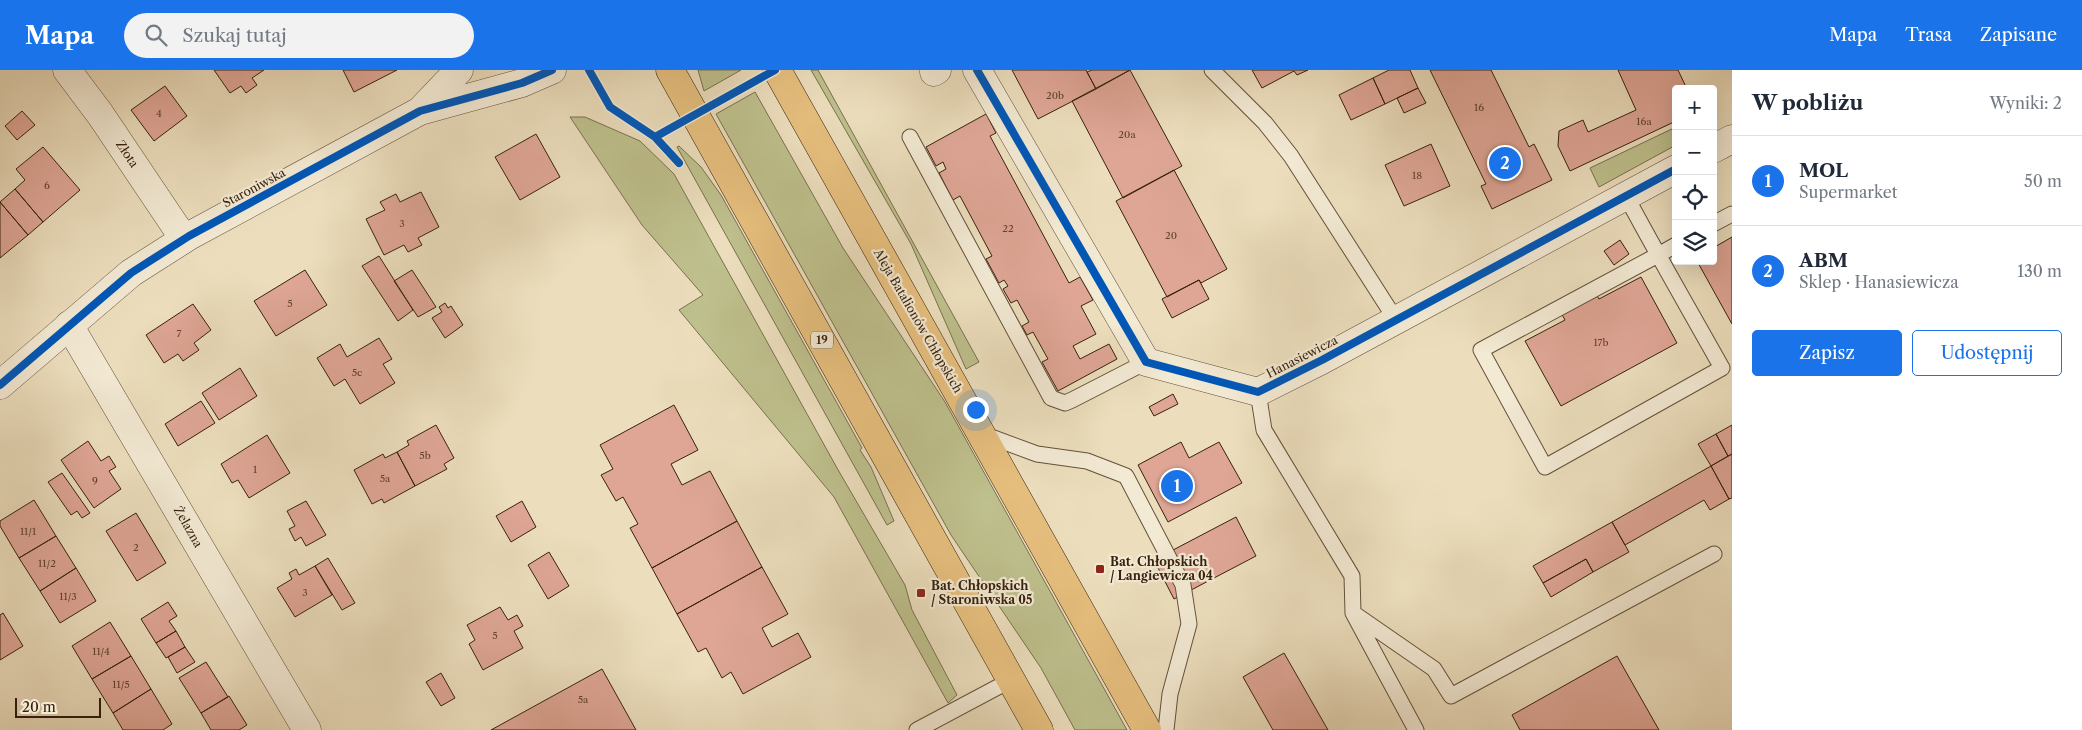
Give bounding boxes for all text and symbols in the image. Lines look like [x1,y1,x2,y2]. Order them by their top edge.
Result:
search box [124,13,474,58]
text: Mapa [25,21,94,50]
icon: search [142,21,170,49]
text: Szukaj tutaj [182,24,287,47]
text: Mapa [1829,24,1877,46]
text: Trasa [1905,24,1952,46]
text: Zapisane [1980,24,2057,46]
map controls [1672,85,1717,265]
button: + [1672,85,1717,130]
house number: 20b [1046,89,1064,102]
text: W pobliżu [1752,90,1863,115]
text: Wyniki: 2 [1989,93,2062,113]
house number: 16 [1474,101,1484,114]
house number: 4 [156,107,162,120]
house number: 16a [1636,115,1652,128]
house number: 20a [1118,128,1136,141]
button: − [1672,130,1717,175]
street label: Złota [113,137,142,171]
pin: 2 [1489,144,1521,182]
text: MOL [1799,159,1848,182]
street label: Staroniwska [220,164,288,210]
house number: 18 [1412,169,1422,182]
text: 1 [1764,171,1772,191]
text: 50 m [2024,171,2062,191]
button: locate [1672,175,1717,220]
house number: 6 [44,179,50,192]
text: Supermarket [1799,182,1897,202]
house number: 3 [399,217,405,230]
button: layers [1672,220,1717,265]
house number: 22 [1002,222,1014,235]
house number: 20 [1165,229,1177,242]
street label: Aleja Batalionów Chłopskich [870,245,966,396]
text: ABM [1799,249,1848,272]
text: 2 [1763,261,1773,281]
text: 130 m [2017,261,2062,281]
text: Sklep · Hanasiewicza [1799,272,1959,292]
house number: 5 [287,297,293,310]
house number: 7 [177,327,182,340]
button: Zapisz [1752,330,1902,376]
button: Udostępnij [1912,330,2062,376]
road number: 19 [811,332,833,348]
street label: Hanasiewicza [1264,332,1341,381]
house number: 17b [1593,336,1609,349]
house number: 5c [352,366,362,379]
your location [963,397,989,423]
house number: 5b [419,449,431,462]
house number: 1 [253,463,258,476]
pin: 1 [1161,467,1193,505]
house number: 5a [380,472,391,485]
house number: 9 [92,474,98,487]
street label: Żelazna [171,503,207,550]
house number: 11/1 [20,525,37,538]
house number: 2 [133,541,139,554]
place label: Bat. Chłopskich / Langiewicza 04 [1110,554,1213,583]
house number: 11/2 [38,557,56,570]
marker: Bat. Chłopskich / Langiewicza 04 [1094,563,1106,575]
place label: Bat. Chłopskich / Staroniwska 05 [931,578,1033,607]
house number: 3 [302,586,308,599]
marker: Bat. Chłopskich / Staroniwska 05 [915,587,927,599]
house number: 11/3 [59,590,77,603]
house number: 5 [492,629,498,642]
house number: 11/4 [92,645,110,658]
house number: 11/5 [112,678,130,691]
house number: 5a [578,693,589,706]
scale bar [15,695,101,718]
text: 20 m [22,698,56,716]

